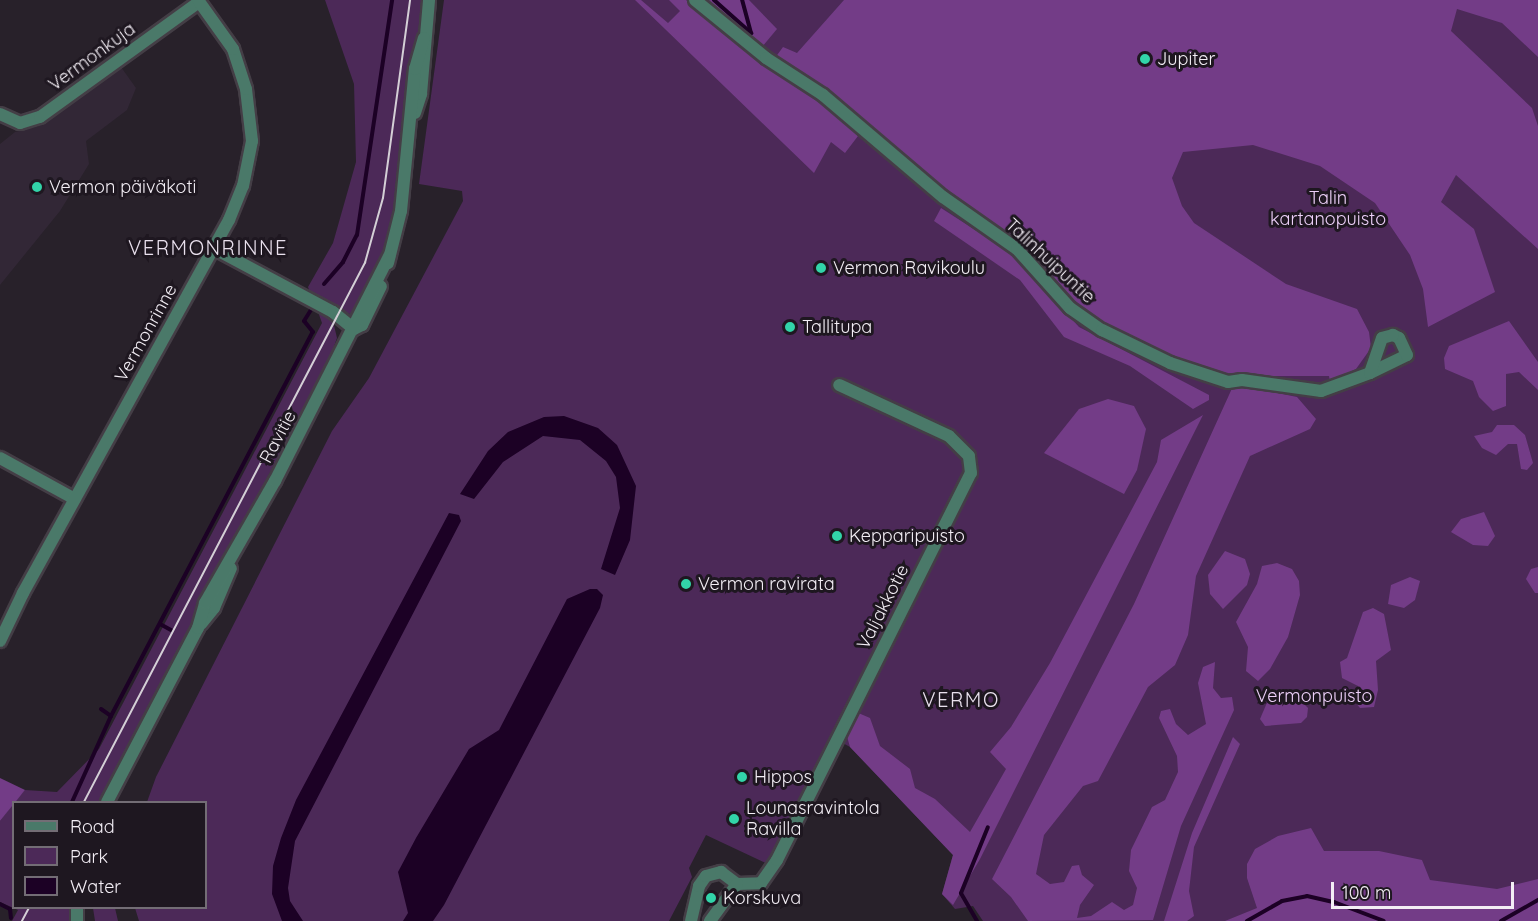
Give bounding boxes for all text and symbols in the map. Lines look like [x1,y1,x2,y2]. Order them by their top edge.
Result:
street label: Vermonkuja [44,18,140,96]
place label: Jupiter [1157,48,1215,70]
marker: Jupiter [1138,52,1152,66]
place label: Vermon päiväkoti [49,176,196,198]
marker: Vermon päiväkoti [30,180,44,194]
park label: Talin kartanopuisto [1270,188,1386,230]
street label: Talinhuipuntie [1001,214,1099,308]
district label: VERMONRINNE [128,235,288,259]
place label: Vermon Ravikoulu [833,257,985,279]
marker: Vermon Ravikoulu [814,261,828,275]
street label: Vermonrinne [110,280,182,386]
place label: Tallitupa [802,316,872,338]
marker: Tallitupa [783,320,797,334]
street label: Ravitie [255,407,301,467]
place label: Kepparipuisto [849,525,965,547]
marker: Kepparipuisto [830,529,844,543]
street label: Valjakkotie [852,561,914,653]
place label: Vermon ravirata [698,573,835,595]
marker: Vermon ravirata [679,577,693,591]
park label: Vermonpuisto [1256,685,1372,707]
district label: VERMO [922,687,1000,711]
place label: Hippos [754,766,812,788]
marker: Hippos [735,770,749,784]
place label: Lounasravintola Ravilla [746,798,880,840]
legend [12,801,207,909]
marker: Lounasravintola Ravilla [727,812,741,826]
text: Road [70,815,115,838]
text: Park [70,845,108,868]
scale bar [1334,870,1517,908]
text: Water [70,875,121,898]
text: 100 m [1342,881,1391,904]
place label: Korskuva [723,887,801,909]
marker: Korskuva [704,891,718,905]

